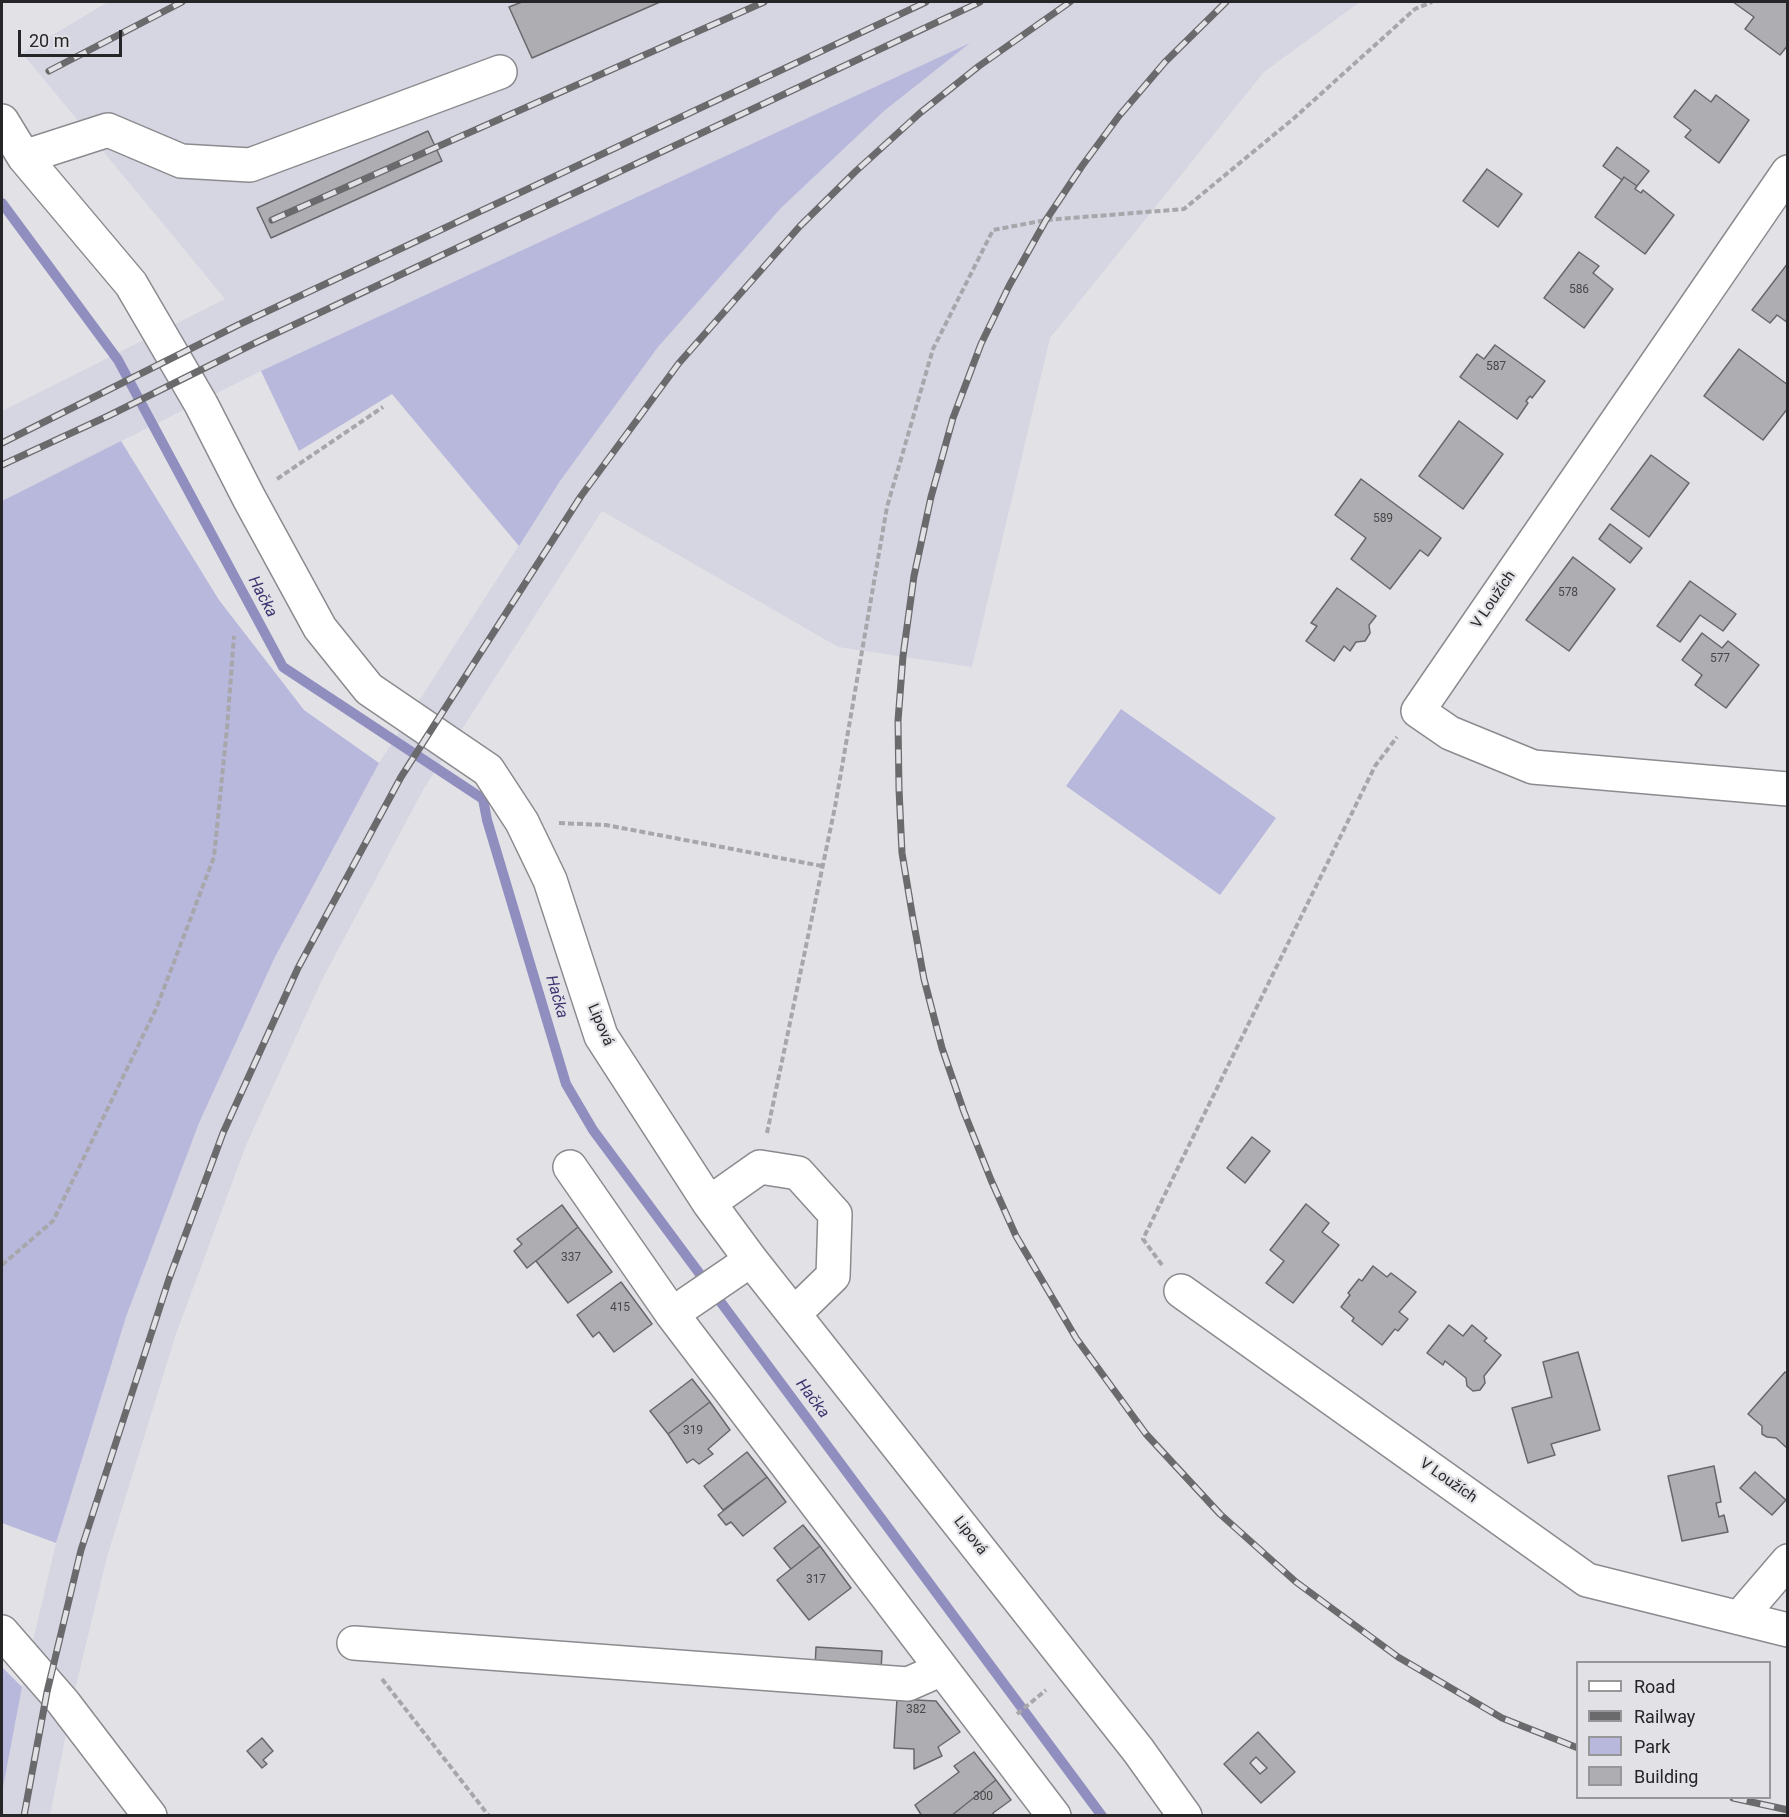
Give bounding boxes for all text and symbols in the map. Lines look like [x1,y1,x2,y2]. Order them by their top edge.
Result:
scale bar [21,18,124,56]
text: 20 m [29,30,69,51]
house number: 586 [1569,283,1589,297]
house number: 587 [1486,360,1506,374]
house number: 589 [1373,512,1393,526]
street label: V Loužích [1468,568,1520,632]
water label: Hačka [243,573,281,621]
house number: 578 [1558,586,1578,600]
house number: 577 [1710,652,1730,666]
water label: Hačka [541,973,571,1021]
street label: Lipová [583,1001,617,1049]
house number: 337 [561,1251,581,1265]
house number: 415 [610,1301,630,1315]
water label: Hačka [791,1376,833,1422]
house number: 319 [683,1424,703,1438]
street label: V Loužích [1416,1455,1480,1507]
street label: Lipová [949,1513,991,1559]
house number: 317 [806,1573,826,1587]
legend [1576,1661,1771,1799]
text: Road [1634,1676,1675,1697]
house number: 382 [906,1703,926,1717]
text: Railway [1634,1706,1695,1727]
text: Park [1634,1736,1670,1757]
text: Building [1634,1766,1698,1787]
house number: 300 [973,1790,993,1804]

